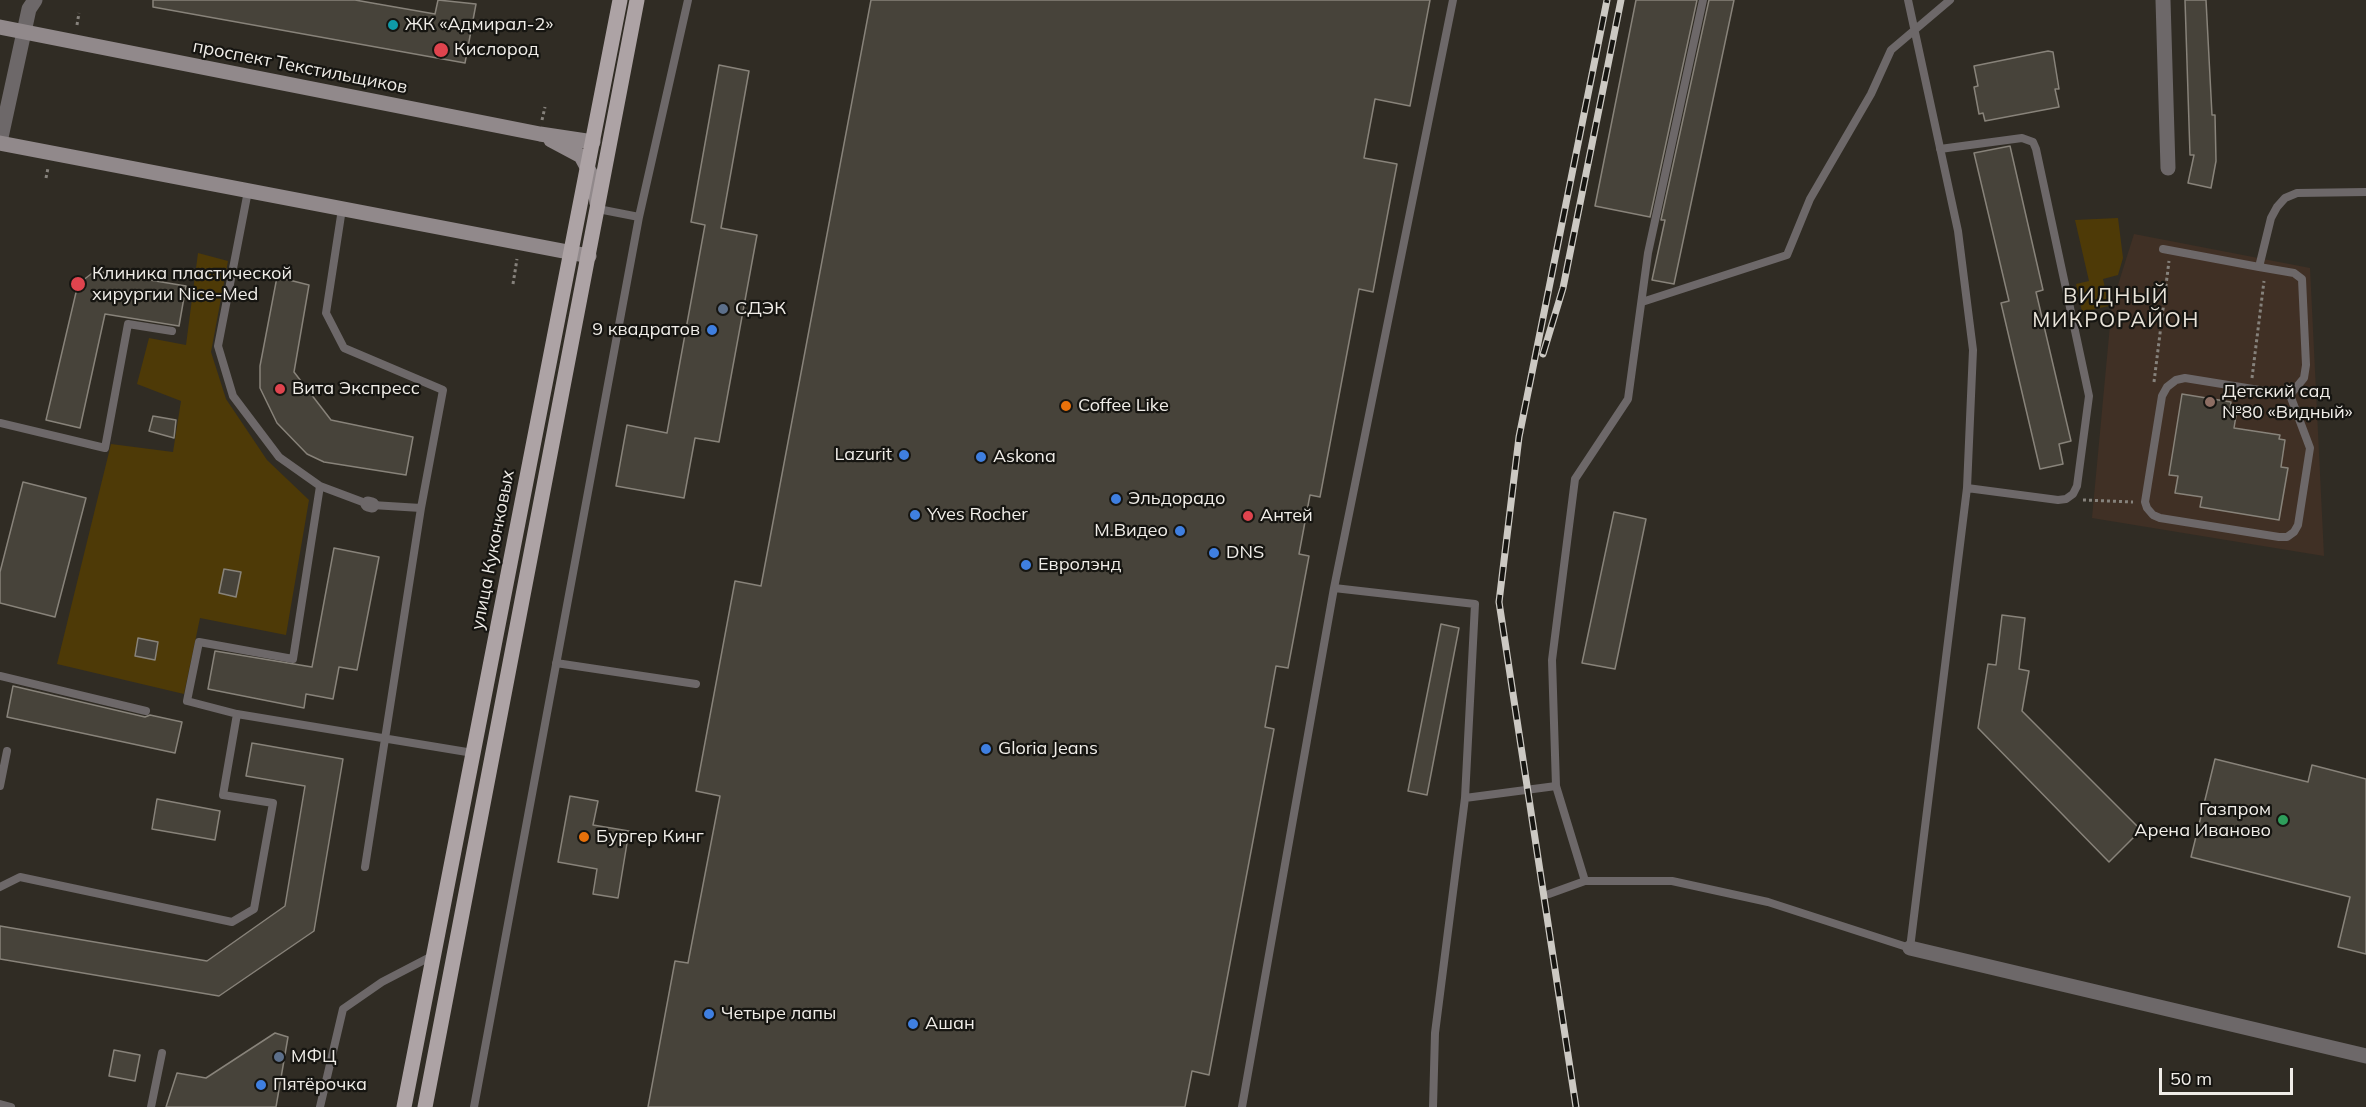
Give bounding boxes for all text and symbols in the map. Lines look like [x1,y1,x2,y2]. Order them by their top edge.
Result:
place label: ЖК «Адмирал-2» [405,14,553,36]
marker: ЖК «Адмирал-2» [386,18,400,32]
street label: проспект Текстильщиков [191,36,409,98]
place label: Кислород [454,39,539,61]
marker: Кислород [432,41,450,59]
place label: Клиника пластической хирургии Nice-Med [92,263,292,306]
marker: Клиника пластической хирургии Nice-Med [69,275,87,293]
district label: ВИДНЫЙ МИКРОРАЙОН [2032,284,2200,334]
place label: СДЭК [735,298,786,320]
marker: СДЭК [716,302,730,316]
place label: 9 квадратов [592,319,700,341]
marker: 9 квадратов [705,323,719,337]
place label: Вита Экспресс [292,378,420,400]
place label: Детский сад №80 «Видный» [2222,381,2353,424]
marker: Вита Экспресс [273,382,287,396]
place label: Coffee Like [1078,395,1169,417]
marker: Детский сад №80 «Видный» [2203,395,2217,409]
marker: Coffee Like [1059,399,1073,413]
place label: Lazurit [835,444,892,466]
place label: Askona [993,446,1056,468]
marker: Lazurit [897,448,911,462]
marker: Askona [974,450,988,464]
street label: улица Куконковых [467,468,519,632]
place label: Эльдорадо [1128,488,1225,510]
marker: Эльдорадо [1109,492,1123,506]
place label: Yves Rocher [927,504,1028,526]
place label: Антей [1260,505,1313,527]
marker: Yves Rocher [908,508,922,522]
marker: Антей [1241,509,1255,523]
place label: М.Видео [1094,520,1168,542]
marker: М.Видео [1173,524,1187,538]
place label: DNS [1226,542,1264,564]
marker: DNS [1207,546,1221,560]
place label: Евролэнд [1038,554,1122,576]
marker: Евролэнд [1019,558,1033,572]
place label: Gloria Jeans [998,738,1098,760]
marker: Gloria Jeans [979,742,993,756]
place label: Газпром Арена Иваново [2134,799,2271,842]
marker: Газпром Арена Иваново [2276,813,2290,827]
place label: Бургер Кинг [596,826,704,848]
marker: Бургер Кинг [577,830,591,844]
place label: Четыре лапы [721,1003,836,1025]
marker: Четыре лапы [702,1007,716,1021]
place label: Ашан [925,1013,975,1035]
marker: Ашан [906,1017,920,1031]
place label: МФЦ [291,1046,337,1068]
marker: МФЦ [272,1050,286,1064]
scale bar [2162,1056,2296,1094]
text: 50 m [2170,1067,2212,1090]
place label: Пятёрочка [273,1074,367,1096]
marker: Пятёрочка [254,1078,268,1092]

